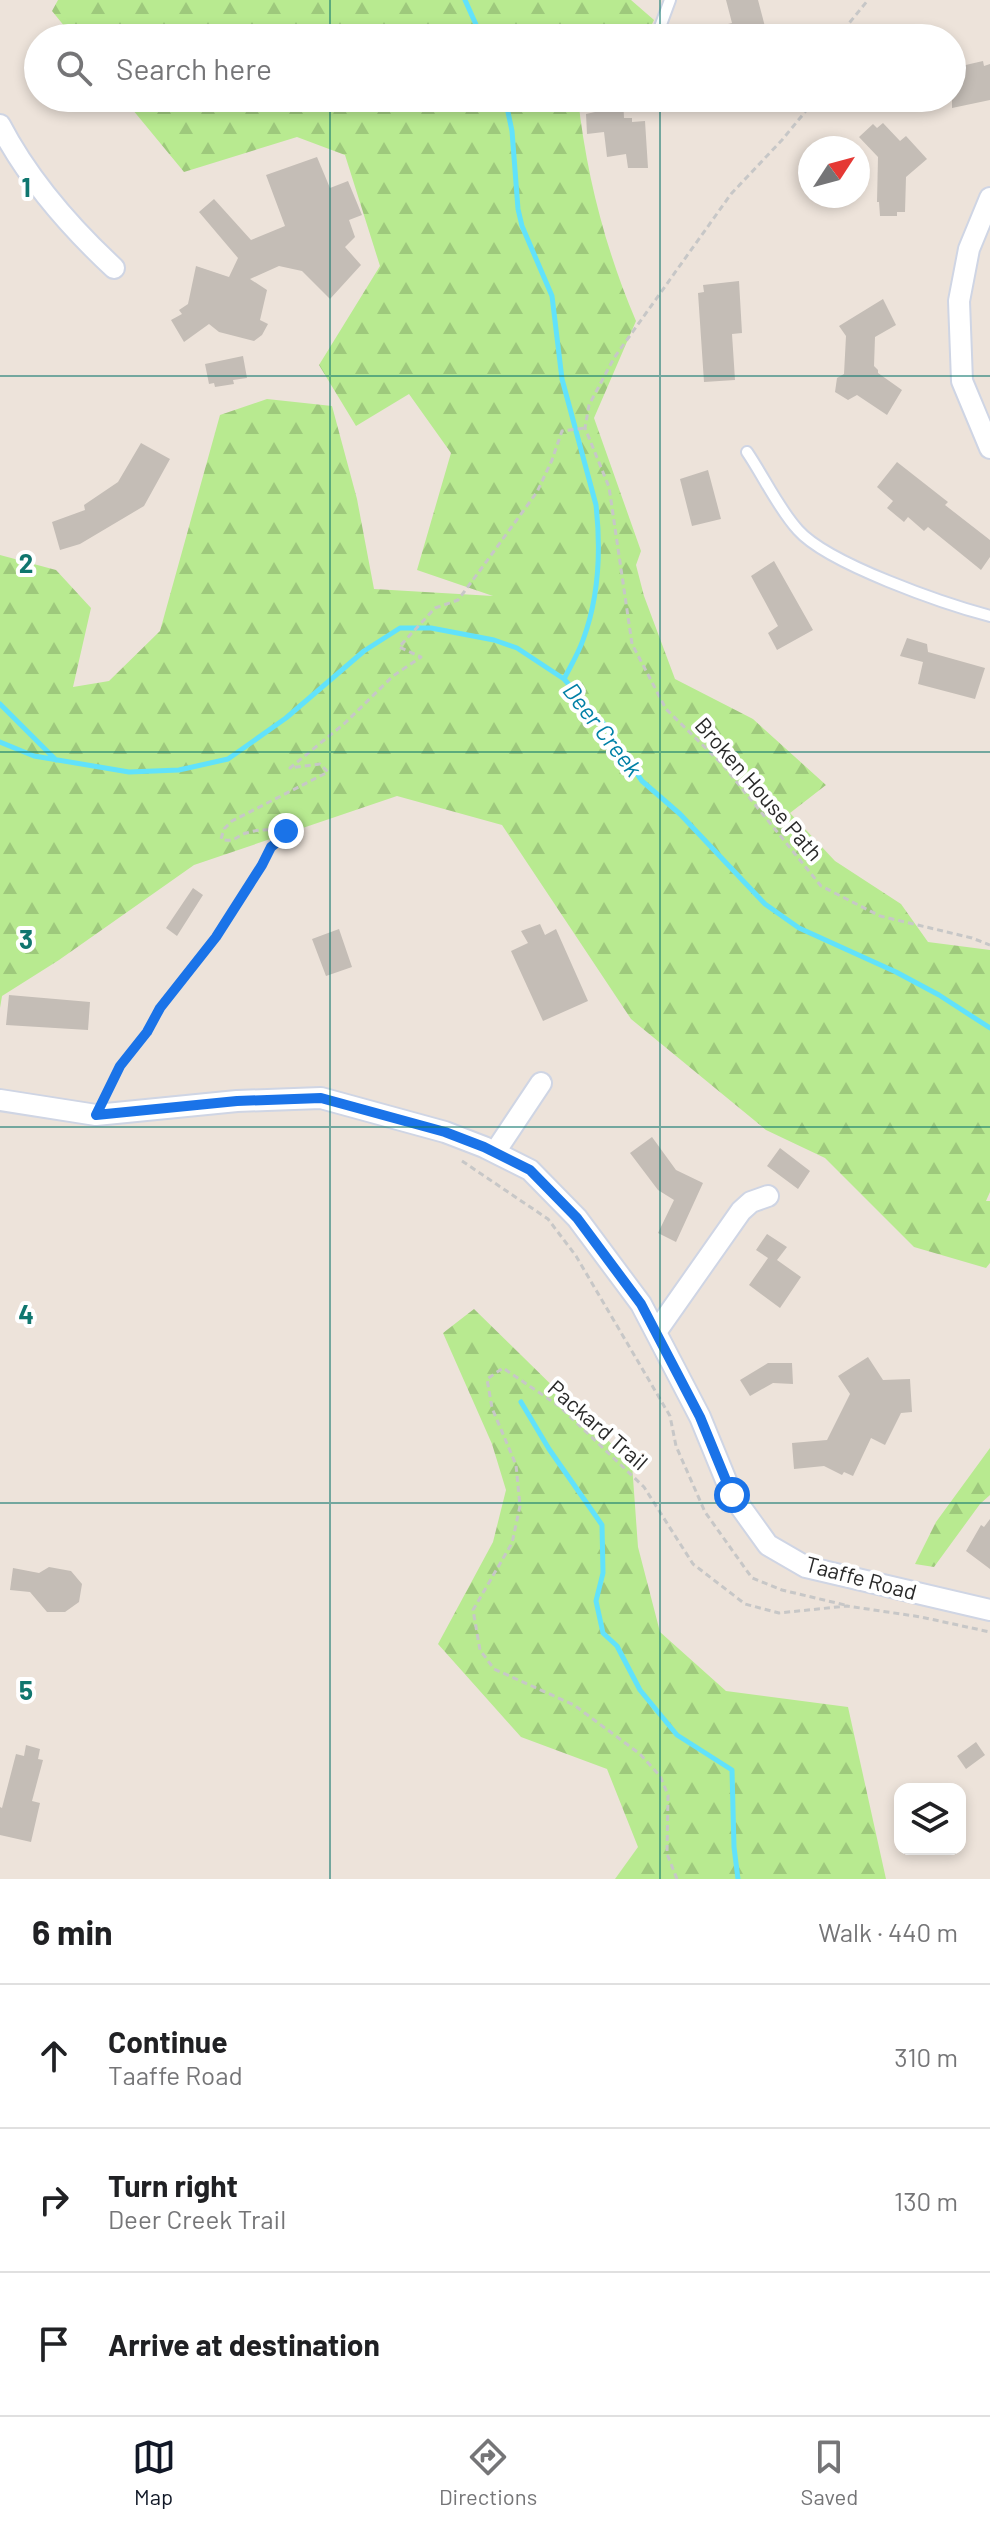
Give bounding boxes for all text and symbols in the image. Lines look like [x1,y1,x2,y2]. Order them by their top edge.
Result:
search box [24,24,966,112]
icon: search [52,46,96,90]
text: Search here [116,50,272,86]
north arrow [798,136,870,208]
text: 1 [21,171,31,202]
text: 2 [19,547,33,578]
water label: Deer Creek [557,676,649,782]
street label: Broken House Path [691,711,829,865]
route end [268,813,304,849]
text: 3 [19,923,33,954]
text: 4 [18,1298,34,1329]
street label: Packard Trail [544,1374,654,1474]
route start [714,1477,750,1513]
street label: Taaffe Road [803,1550,920,1604]
text: 5 [19,1674,33,1705]
map controls [894,1783,966,1855]
button: layers [894,1783,966,1855]
text: 6 min [32,1911,113,1952]
text: Walk · 440 m [818,1916,958,1947]
text: Continue [108,2023,228,2059]
icon: ahead [32,2034,76,2078]
text: 310 m [894,2041,958,2072]
text: Taaffe Road [108,2059,243,2090]
text: Turn right [108,2167,238,2203]
icon: right [32,2178,76,2222]
text: 130 m [894,2185,958,2216]
text: Deer Creek Trail [108,2203,286,2234]
icon: arrive [32,2322,76,2366]
text: Arrive at destination [108,2326,380,2362]
tab: Map [132,2435,176,2509]
tab: Directions [439,2435,537,2509]
tab: Saved [801,2435,858,2509]

